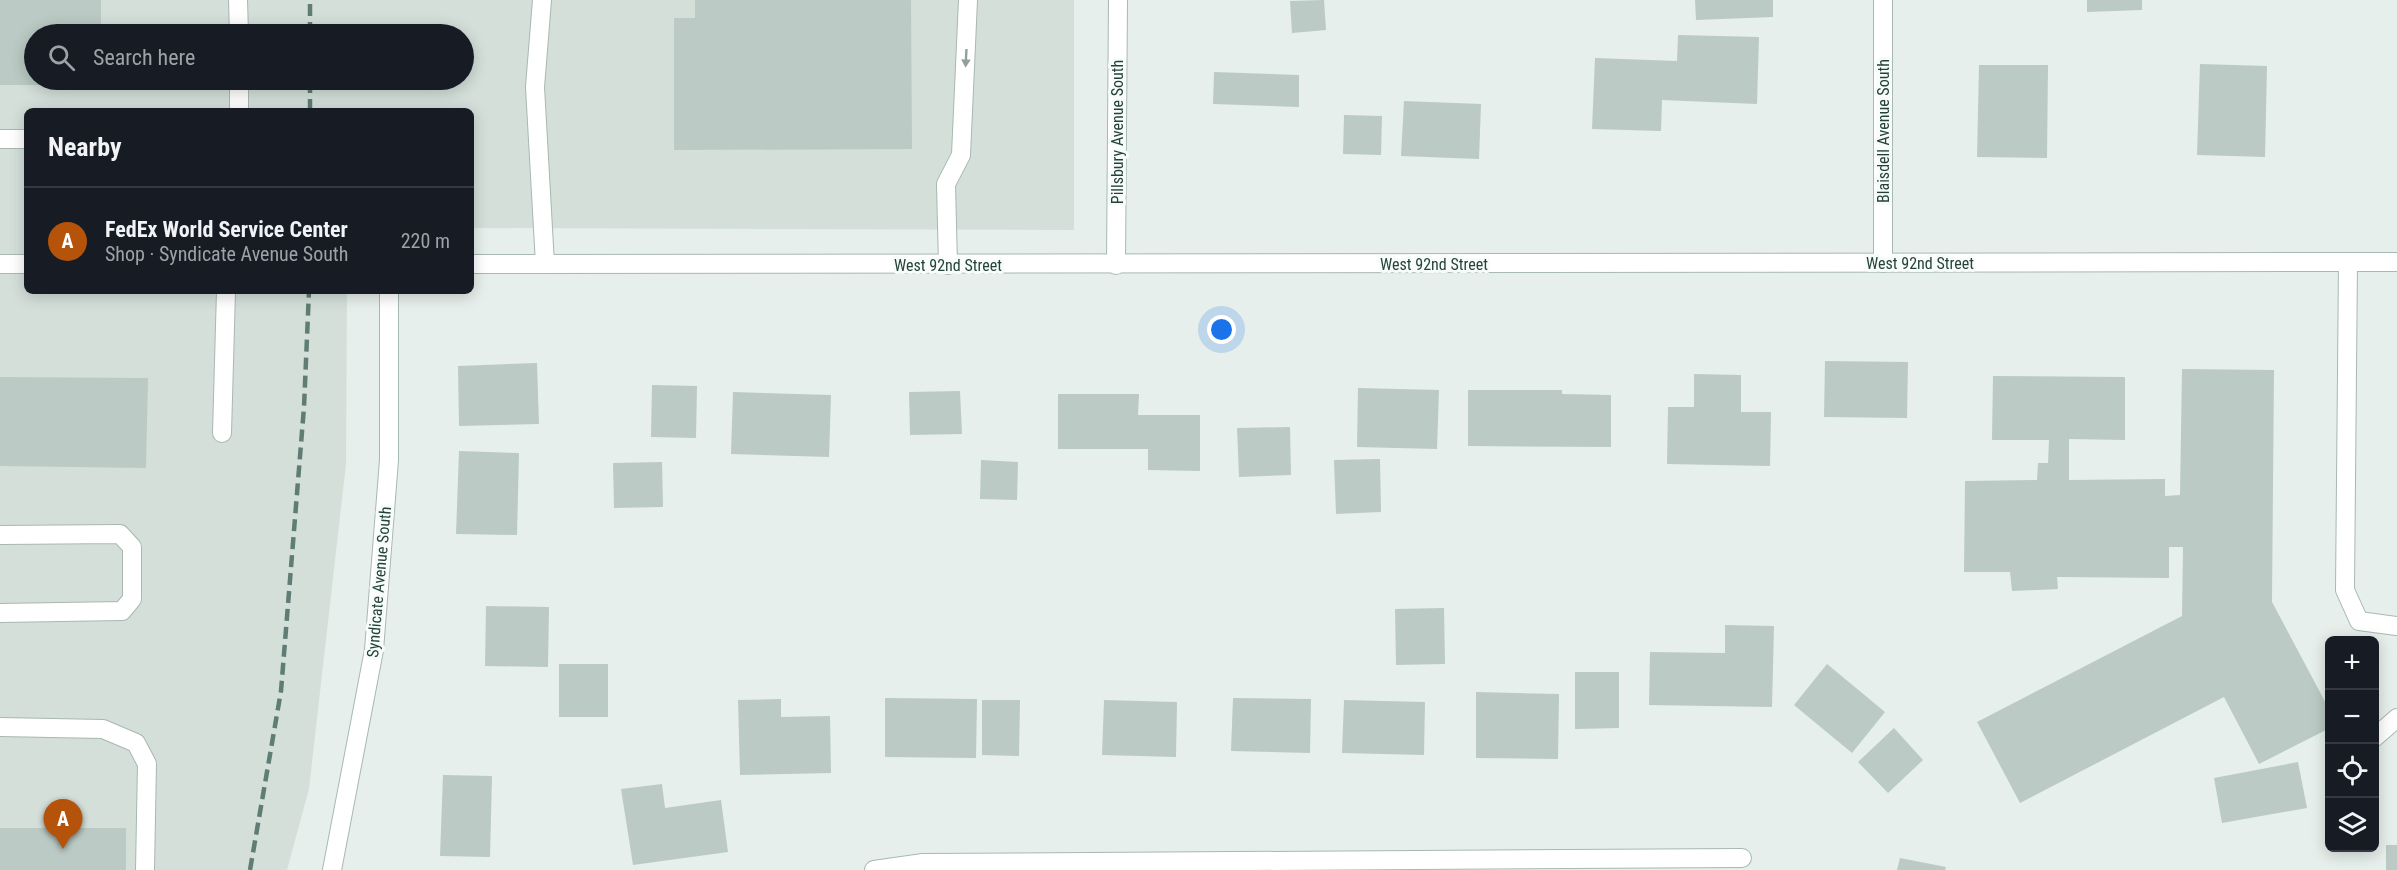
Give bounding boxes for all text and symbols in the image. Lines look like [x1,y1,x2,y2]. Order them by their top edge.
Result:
search box [24,24,474,90]
icon: search [45,41,78,74]
text: Search here [93,45,195,70]
one-way arrow [961,49,970,68]
street label: Blaisdell Avenue South [1874,59,1893,203]
street label: Pillsbury Avenue South [1108,60,1127,204]
text: Nearby [48,132,122,162]
text: FedEx World Service Center [105,217,348,242]
text: A [62,229,73,253]
text: 220 m [401,229,450,253]
text: Shop · Syndicate Avenue South [105,242,348,266]
street label: West 92nd Street [1866,254,1974,273]
street label: West 92nd Street [1380,255,1488,274]
street label: West 92nd Street [894,256,1002,275]
your location [1207,315,1236,344]
street label: Syndicate Avenue South [363,506,395,658]
map controls [2325,636,2379,852]
button: + [2325,636,2379,690]
button: − [2325,690,2379,744]
button: locate [2325,744,2379,798]
button: layers [2325,798,2379,852]
pin: A [44,800,82,849]

